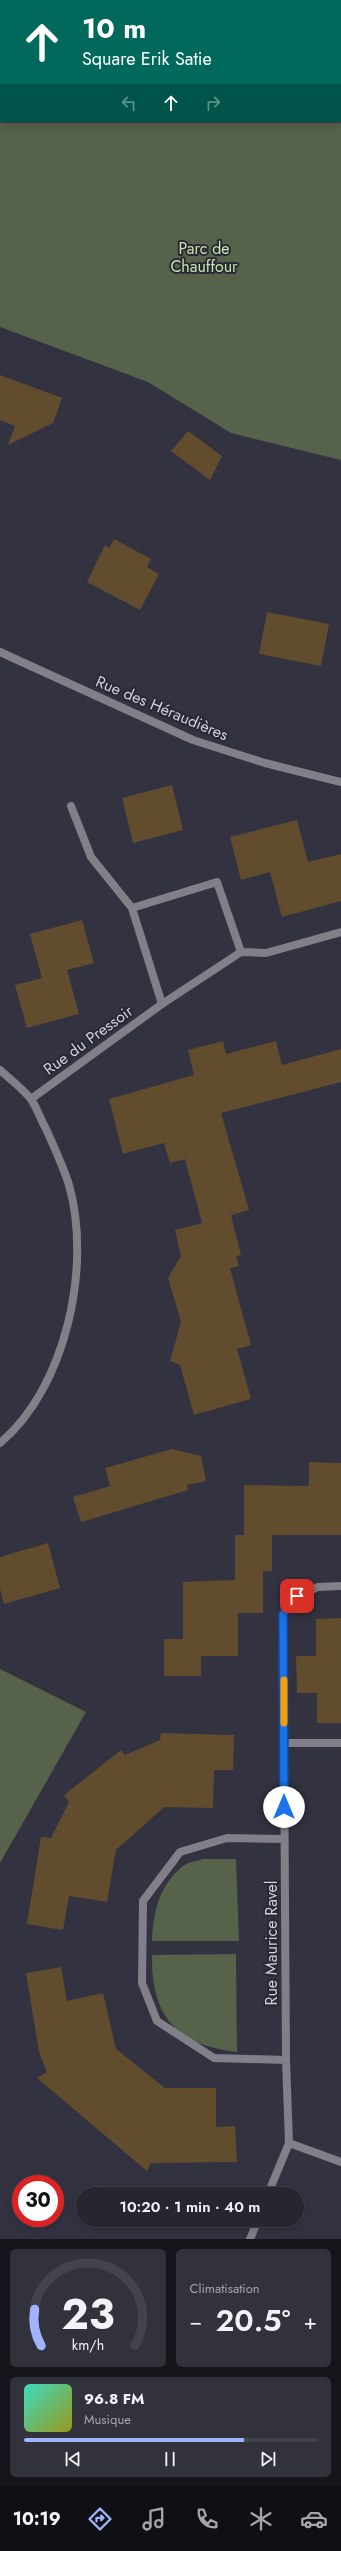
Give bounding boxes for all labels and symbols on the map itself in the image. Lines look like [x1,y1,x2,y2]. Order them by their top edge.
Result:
park label: Parc de Chauffour [170,237,238,278]
street label: Rue des Héraudières [92,670,232,746]
street label: Rue du Pressoir [38,999,138,1080]
pin [280,1579,314,1613]
position arrow [263,1786,305,1828]
street label: Rue Maurice Ravel [260,1880,283,2006]
speed limit sign: 30 [12,2175,64,2227]

